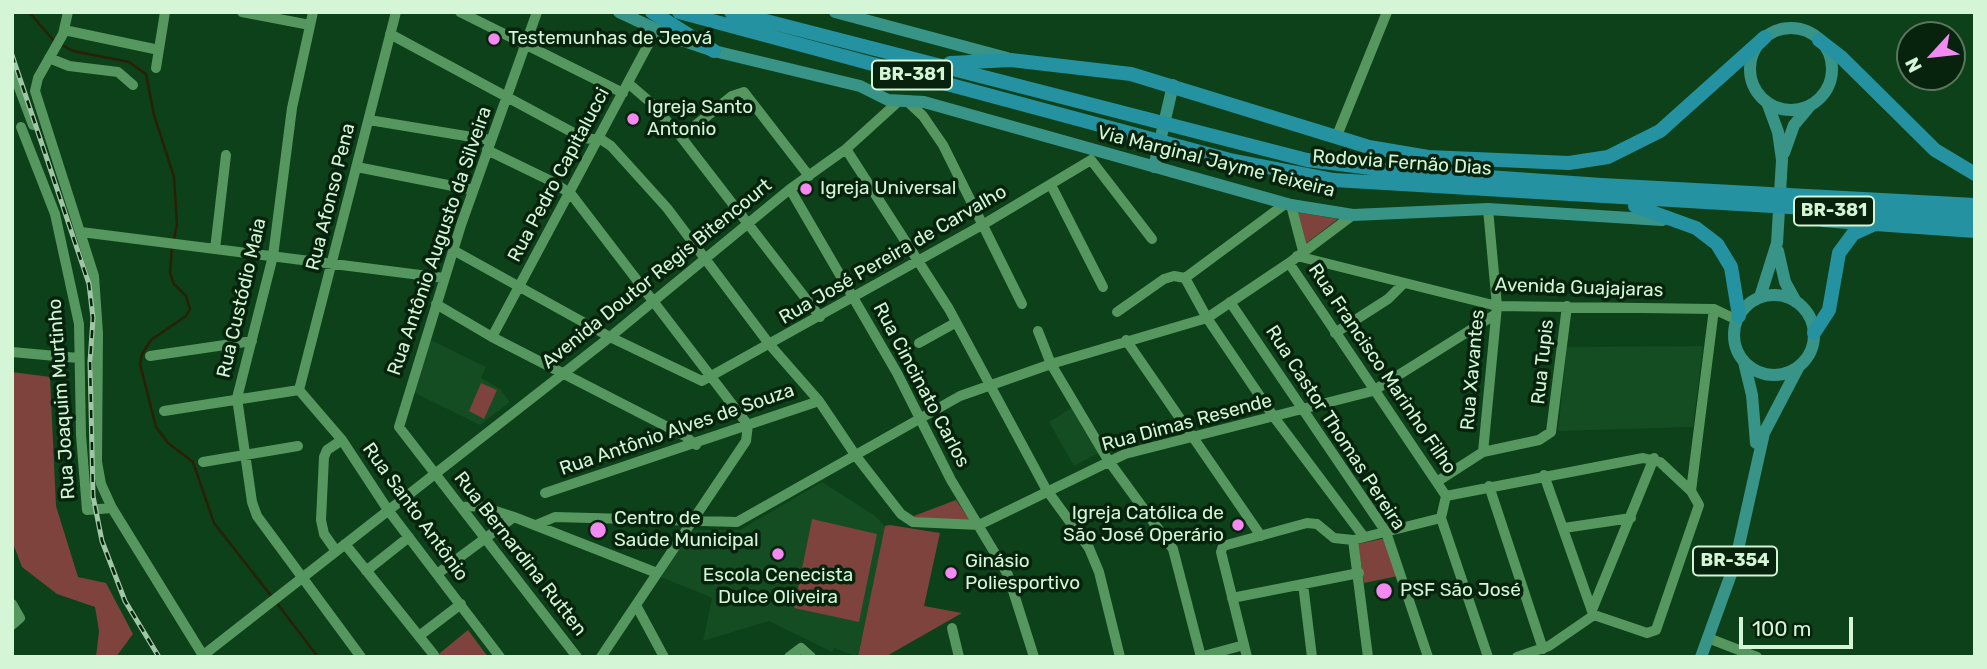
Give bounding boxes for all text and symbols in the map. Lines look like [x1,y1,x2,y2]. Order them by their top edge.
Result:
north arrow [1896,21,1966,91]
place label: Testemunhas de Jeová [508,28,712,50]
marker: Testemunhas de Jeová [486,31,502,47]
text: N [1900,54,1927,76]
road number: BR-381 [872,60,952,90]
street label: Rua Pedro Capitalucci [503,84,615,266]
place label: Igreja Santo Antonio [647,97,753,141]
street label: Rua Antônio Augusto da Silveira [383,103,497,379]
marker: Igreja Santo Antonio [625,111,641,127]
street label: Rua Afonso Pena [302,121,360,273]
street label: Via Marginal Jayme Teixeira [1095,121,1337,203]
street label: Rodovia Fernão Dias [1312,145,1492,181]
street label: Avenida Doutor Regis Bitencourt [538,174,776,374]
place label: Igreja Universal [820,178,956,200]
street label: Rua José Pereira de Carvalho [775,180,1011,330]
marker: Igreja Universal [798,181,814,197]
road number: BR-381 [1794,196,1874,226]
street label: Rua Custódio Maia [213,216,271,380]
street label: Rua Francisco Marinho Filho [1303,260,1461,478]
street label: Avenida Guajajaras [1494,274,1664,302]
street label: Rua Joaquim Murtinho [44,298,80,500]
street label: Rua Cincinato Carlos [868,299,974,471]
street label: Rua Xavantes [1456,309,1490,431]
street label: Rua Tupis [1527,318,1559,406]
street label: Rua Castor Thomas Pereira [1260,321,1410,535]
street label: Rua Antônio Alves de Souza [557,379,797,481]
street label: Rua Dimas Resende [1099,389,1275,457]
street label: Rua Santo Antônio [357,438,473,586]
street label: Rua Bernardina Rutten [449,467,591,641]
place label: Igreja Católica de São José Operário [1063,503,1224,547]
place label: Centro de Saúde Municipal [614,508,758,552]
marker: Igreja Católica de São José Operário [1230,517,1246,533]
marker: Centro de Saúde Municipal [588,520,608,540]
marker: Escola Cenecista Dulce Oliveira [770,546,786,562]
road number: BR-354 [1693,546,1777,576]
place label: Ginásio Poliesportivo [965,551,1080,595]
place label: Escola Cenecista Dulce Oliveira [703,565,853,609]
marker: Ginásio Poliesportivo [943,565,959,581]
place label: PSF São José [1400,580,1521,602]
marker: PSF São José [1374,581,1394,601]
scale bar [1742,602,1856,646]
text: 100 m [1752,616,1811,641]

